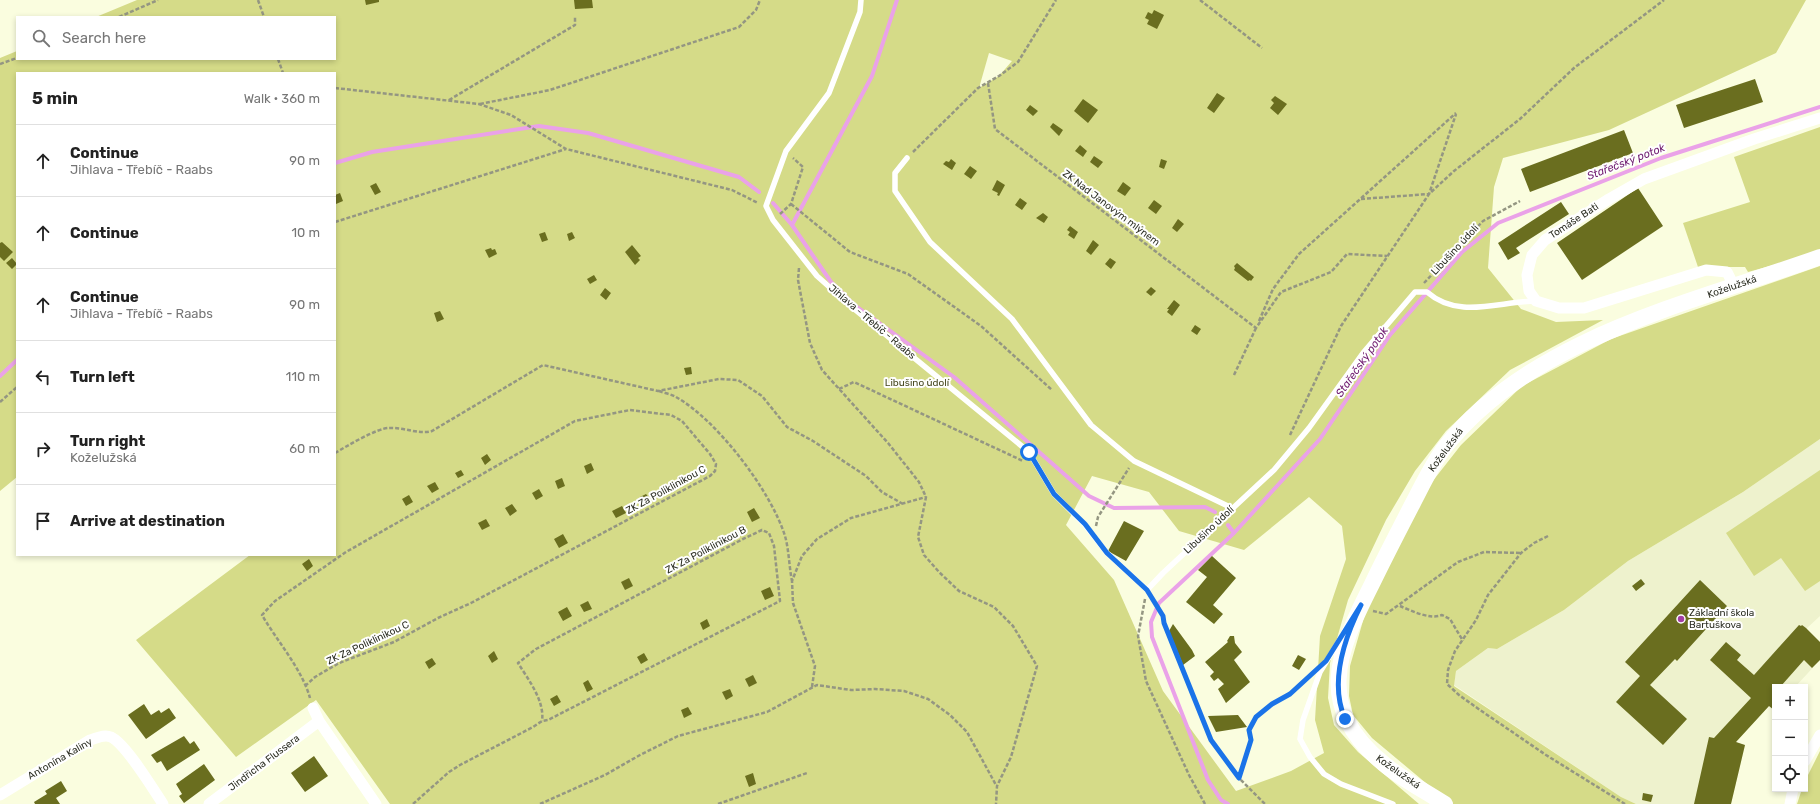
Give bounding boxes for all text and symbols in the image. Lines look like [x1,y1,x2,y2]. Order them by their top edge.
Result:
search box [16,16,336,60]
icon: search [30,27,52,49]
text: Search here [62,29,146,47]
text: 5 min [32,88,78,108]
text: Walk · 360 m [244,91,320,106]
water label: Stařečský potok [1585,141,1667,183]
text: Continue [70,144,139,162]
icon: ahead [32,150,54,172]
text: 90 m [289,153,320,168]
text: Jihlava - Třebíč - Raabs [70,162,213,177]
street label: ZK Nad Janovým mlýnem [1060,168,1162,248]
street label: Tomáše Bati [1547,201,1601,241]
icon: ahead [32,222,54,244]
street label: Libušino údolí [1429,222,1482,278]
text: Continue [70,224,139,242]
text: 10 m [291,225,320,240]
street label: Koželužská [1706,273,1758,301]
street label: Jihlava - Třebíč - Raabs [826,282,918,362]
text: Continue [70,288,139,306]
icon: ahead [32,294,54,316]
text: 90 m [289,297,320,312]
text: Jihlava - Třebíč - Raabs [70,306,213,321]
water label: Stařečský potok [1333,324,1391,400]
icon: left [32,366,54,388]
text: Turn left [70,368,135,386]
text: 110 m [286,369,320,384]
park label: Libušino údolí [885,377,950,389]
street label: Koželužská [1426,426,1466,474]
text: Turn right [70,432,145,450]
icon: right [32,438,54,460]
text: 60 m [289,441,320,456]
route start [1020,443,1038,461]
text: Koželužská [70,450,137,465]
street label: ZK Za Poliklinikou C [624,463,708,517]
street label: Libušino údolí [1181,503,1237,556]
icon: arrive [32,510,54,532]
text: Arrive at destination [70,512,225,530]
street label: ZK Za Poliklinikou B [664,524,749,576]
place label: Základní škola Bartuškova [1689,607,1754,631]
marker: Základní škola Bartuškova [1676,614,1686,624]
street label: ZK Za Poliklinikou C [325,618,411,667]
map controls [1772,684,1808,792]
button: + [1772,684,1808,720]
route end [1336,710,1354,728]
button: − [1772,720,1808,756]
street label: Jindřicha Flussera [226,732,302,794]
street label: Antonína Kaliny [26,735,95,782]
street label: Koželužská [1374,752,1422,792]
button: locate [1772,756,1808,792]

